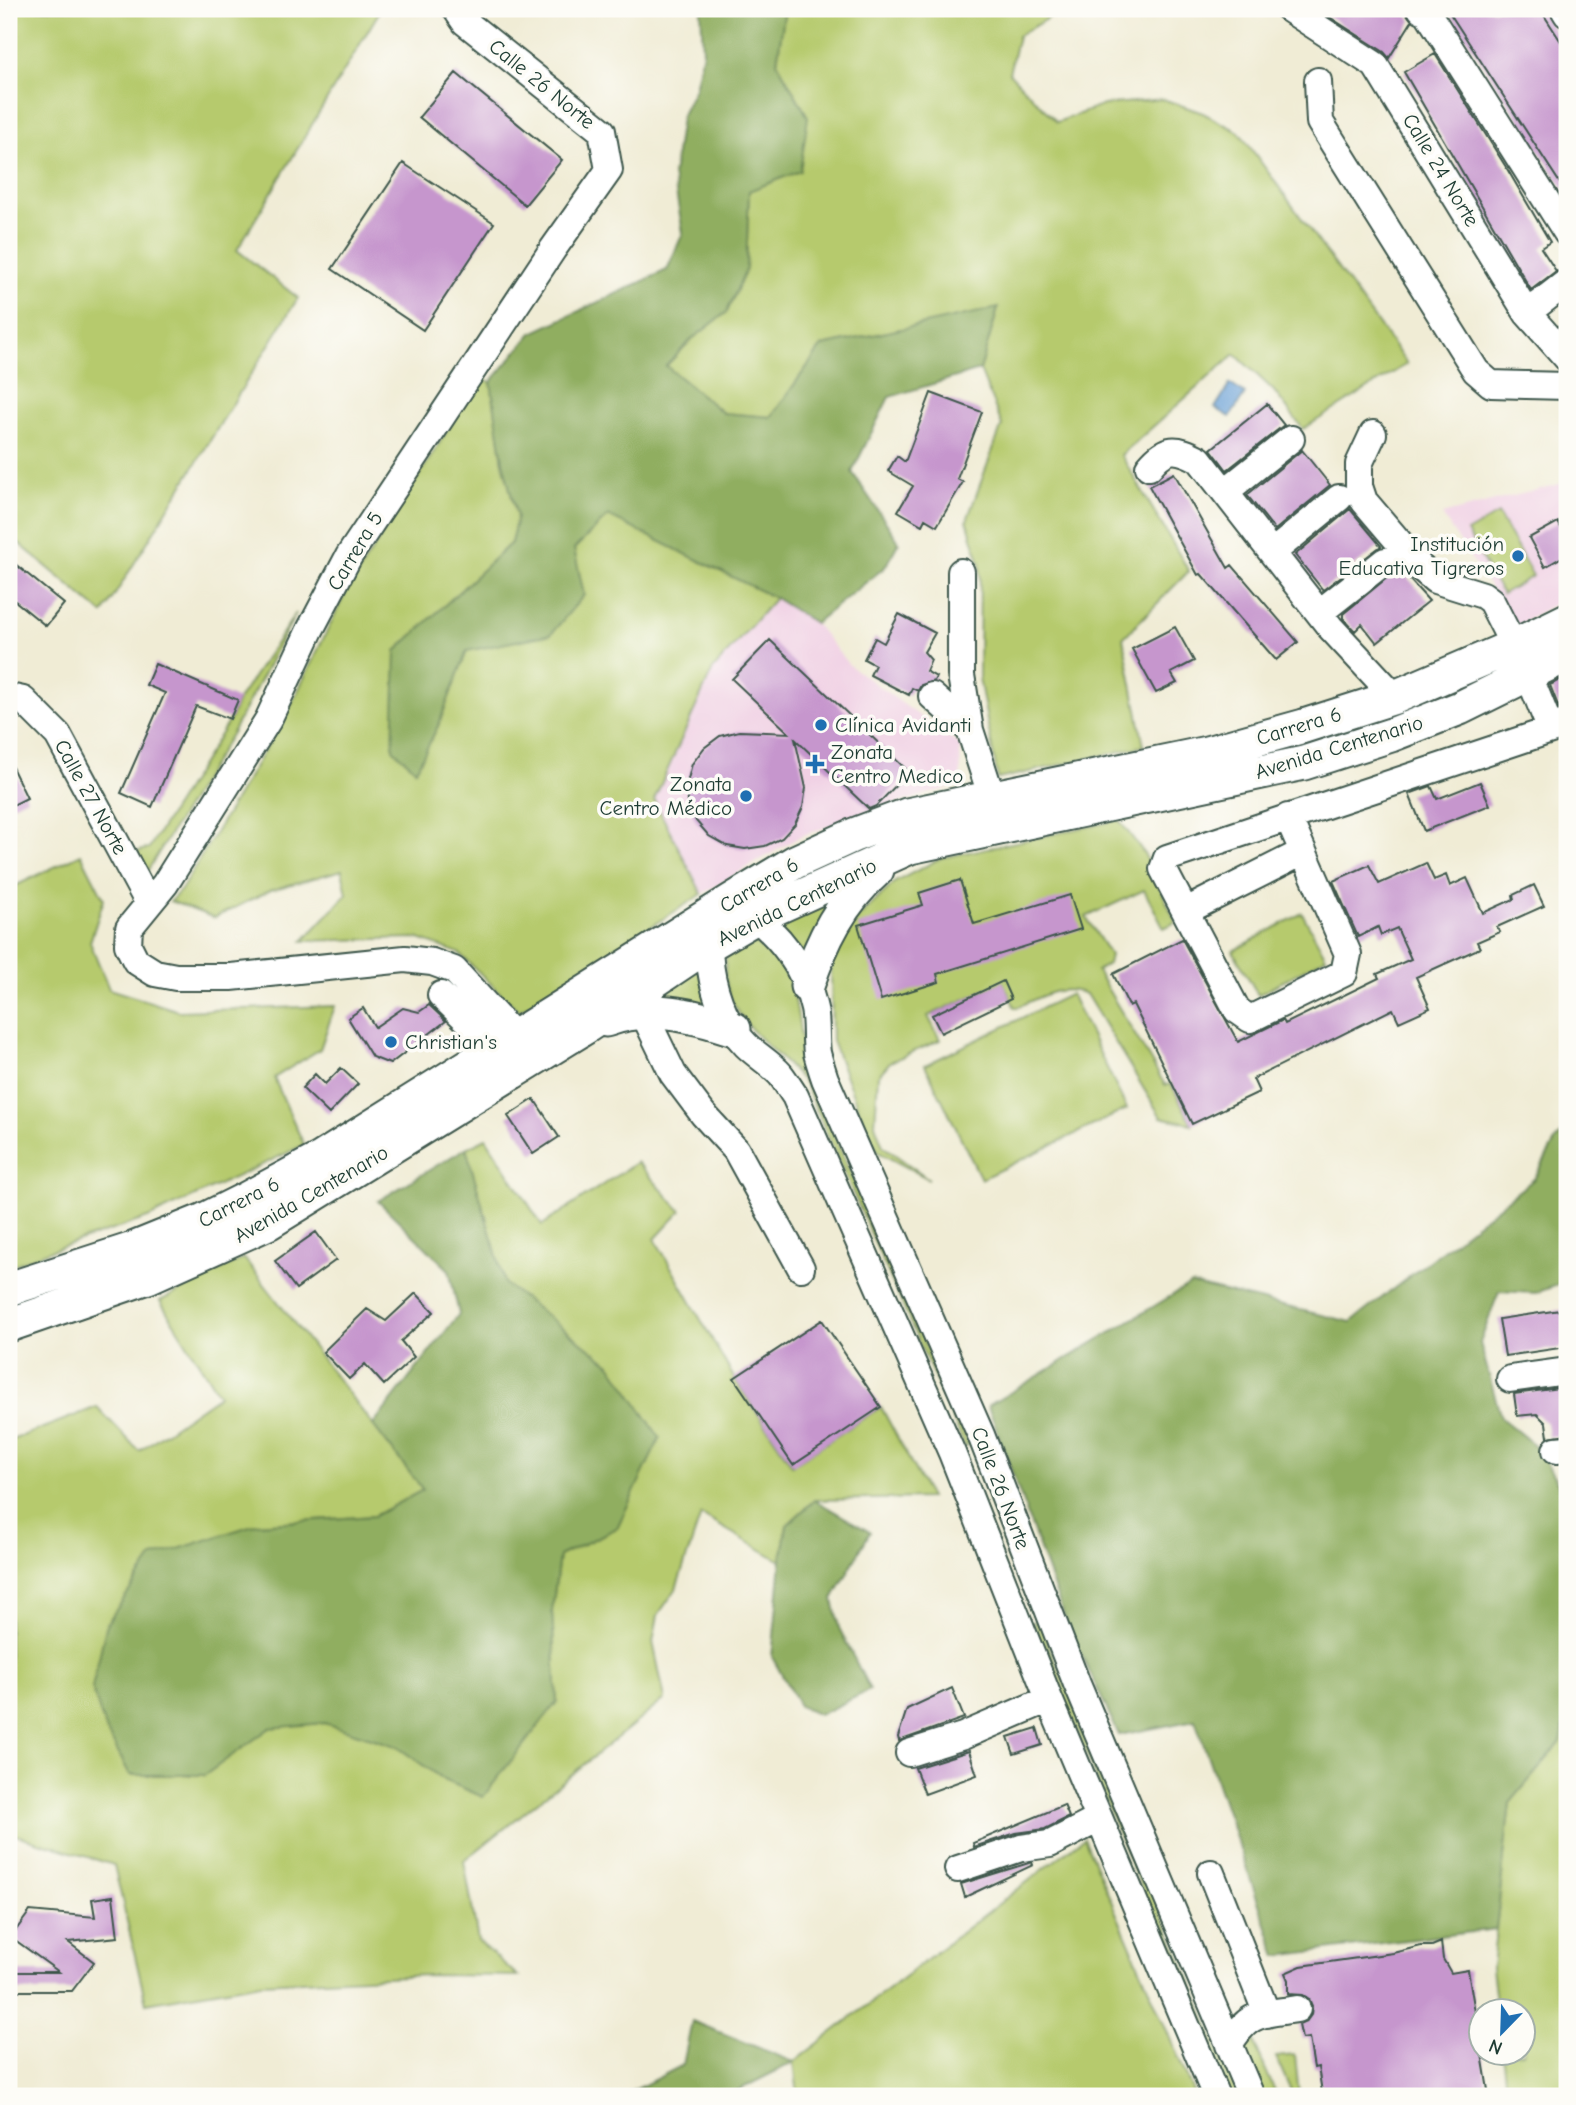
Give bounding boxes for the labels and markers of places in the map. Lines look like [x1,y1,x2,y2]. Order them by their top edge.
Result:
place label: Institución Educativa Tigreros [1339,532,1504,580]
marker: Institución Educativa Tigreros [1510,548,1526,564]
place label: Clínica Avidanti [835,713,972,737]
marker: Clínica Avidanti [813,717,829,733]
place label: Zonata Centro Medico [831,740,963,788]
marker: Zonata Centro Medico [805,754,825,774]
place label: Zonata Centro Médico [600,772,732,820]
marker: Zonata Centro Médico [738,788,754,804]
place label: Christian's [405,1030,497,1054]
marker: Christian's [383,1034,399,1050]

